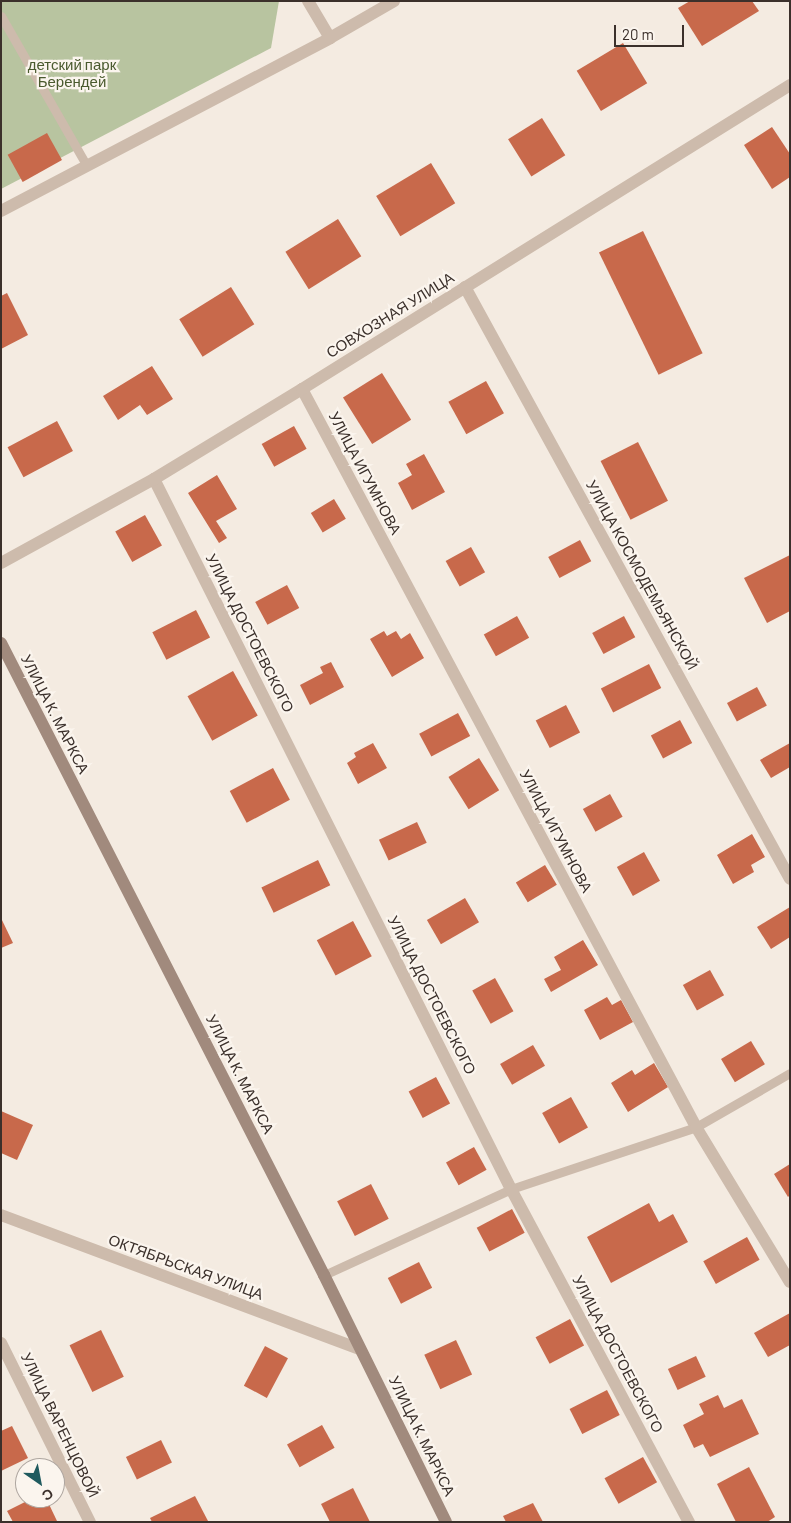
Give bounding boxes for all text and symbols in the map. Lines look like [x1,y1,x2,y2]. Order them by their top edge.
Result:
scale bar [616,15,686,47]
text: 20 m [622,25,654,43]
park label: детский парк Берендей [28,55,116,90]
street label: СОВХОЗНАЯ УЛИЦА [323,268,457,362]
street label: УЛИЦА ИГУМНОВА [325,408,405,538]
street label: УЛИЦА КОСМОДЕМЬЯНСКОЙ [582,477,702,673]
street label: УЛИЦА ДОСТОЕВСКОГО [202,551,298,715]
street label: УЛИЦА К. МАРКСА [17,651,93,777]
street label: УЛИЦА ИГУМНОВА [516,766,596,896]
street label: УЛИЦА ДОСТОЕВСКОГО [384,913,480,1077]
street label: УЛИЦА К. МАРКСА [202,1011,278,1137]
street label: ОКТЯБРЬСКАЯ УЛИЦА [106,1231,266,1303]
street label: УЛИЦА ДОСТОЕВСКОГО [569,1272,667,1436]
street label: УЛИЦА ВАРЕНЦОВОЙ [17,1350,103,1500]
street label: УЛИЦА К. МАРКСА [385,1373,459,1499]
north arrow [15,1458,65,1508]
text: С [39,1485,57,1505]

